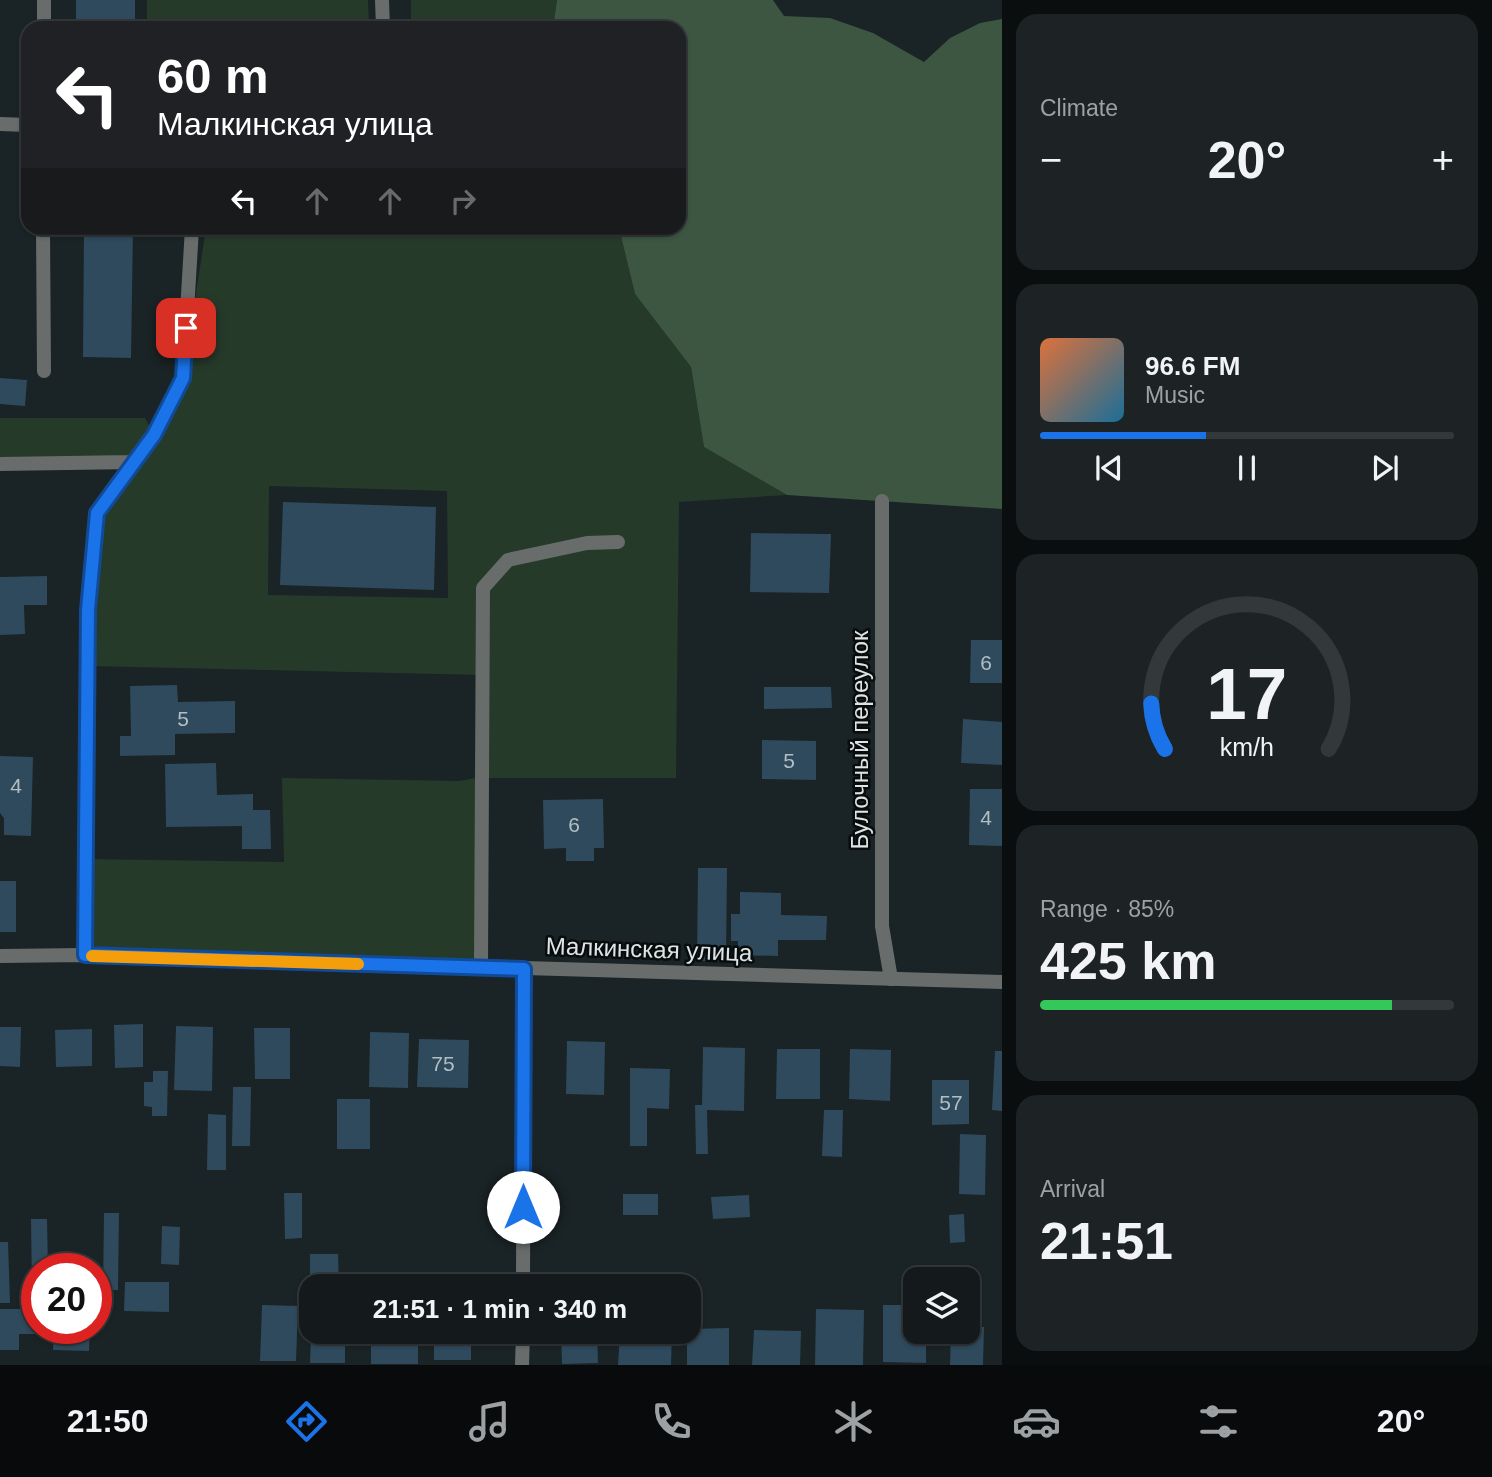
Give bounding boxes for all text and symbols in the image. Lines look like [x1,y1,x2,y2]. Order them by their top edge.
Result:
icon: left [42,49,133,140]
text: 60 m [157,49,269,103]
text: Climate [1040,95,1118,121]
text: Малкинская улица [157,106,433,142]
text: 20° [1208,131,1286,189]
text: − [1040,139,1062,181]
text: + [1432,139,1454,181]
icon: left [225,182,263,220]
icon: ahead [298,182,336,220]
icon: ahead [371,182,409,220]
icon: right [444,182,482,220]
pin [156,298,216,358]
icon: arrive [167,309,205,347]
text: 96.6 FM [1145,351,1240,381]
text: Music [1145,382,1205,408]
icon: previous [1090,449,1128,487]
icon: pause [1228,449,1266,487]
icon: next [1366,449,1404,487]
street label: Булочный переулок [846,630,873,850]
house number: 6 [980,651,992,674]
text: 17 [1207,653,1287,734]
house number: 5 [177,707,189,730]
text: km/h [1220,732,1274,760]
house number: 5 [783,749,795,772]
house number: 4 [10,774,22,797]
house number: 4 [980,806,992,829]
house number: 6 [568,813,580,836]
text: Range · 85% [1040,896,1174,922]
street label: Малкинская улица [545,932,753,966]
text: 425 km [1040,932,1216,990]
house number: 75 [431,1052,455,1075]
house number: 57 [939,1091,963,1114]
position arrow [486,1170,560,1244]
text: Arrival [1040,1176,1105,1202]
text: 21:51 [1040,1212,1173,1270]
speed limit sign: 20 [21,1253,112,1344]
map controls [903,1267,980,1344]
button: layers [903,1267,980,1344]
text: 21:51 · 1 min · 340 m [373,1294,627,1324]
icon: directions [282,1397,331,1446]
icon: music [465,1397,514,1446]
icon: phone [647,1397,696,1446]
icon: climate [829,1397,878,1446]
icon: car [1012,1397,1061,1446]
icon: filters [1194,1397,1243,1446]
text: 21:50 [67,1403,149,1439]
text: 20° [1377,1403,1425,1439]

